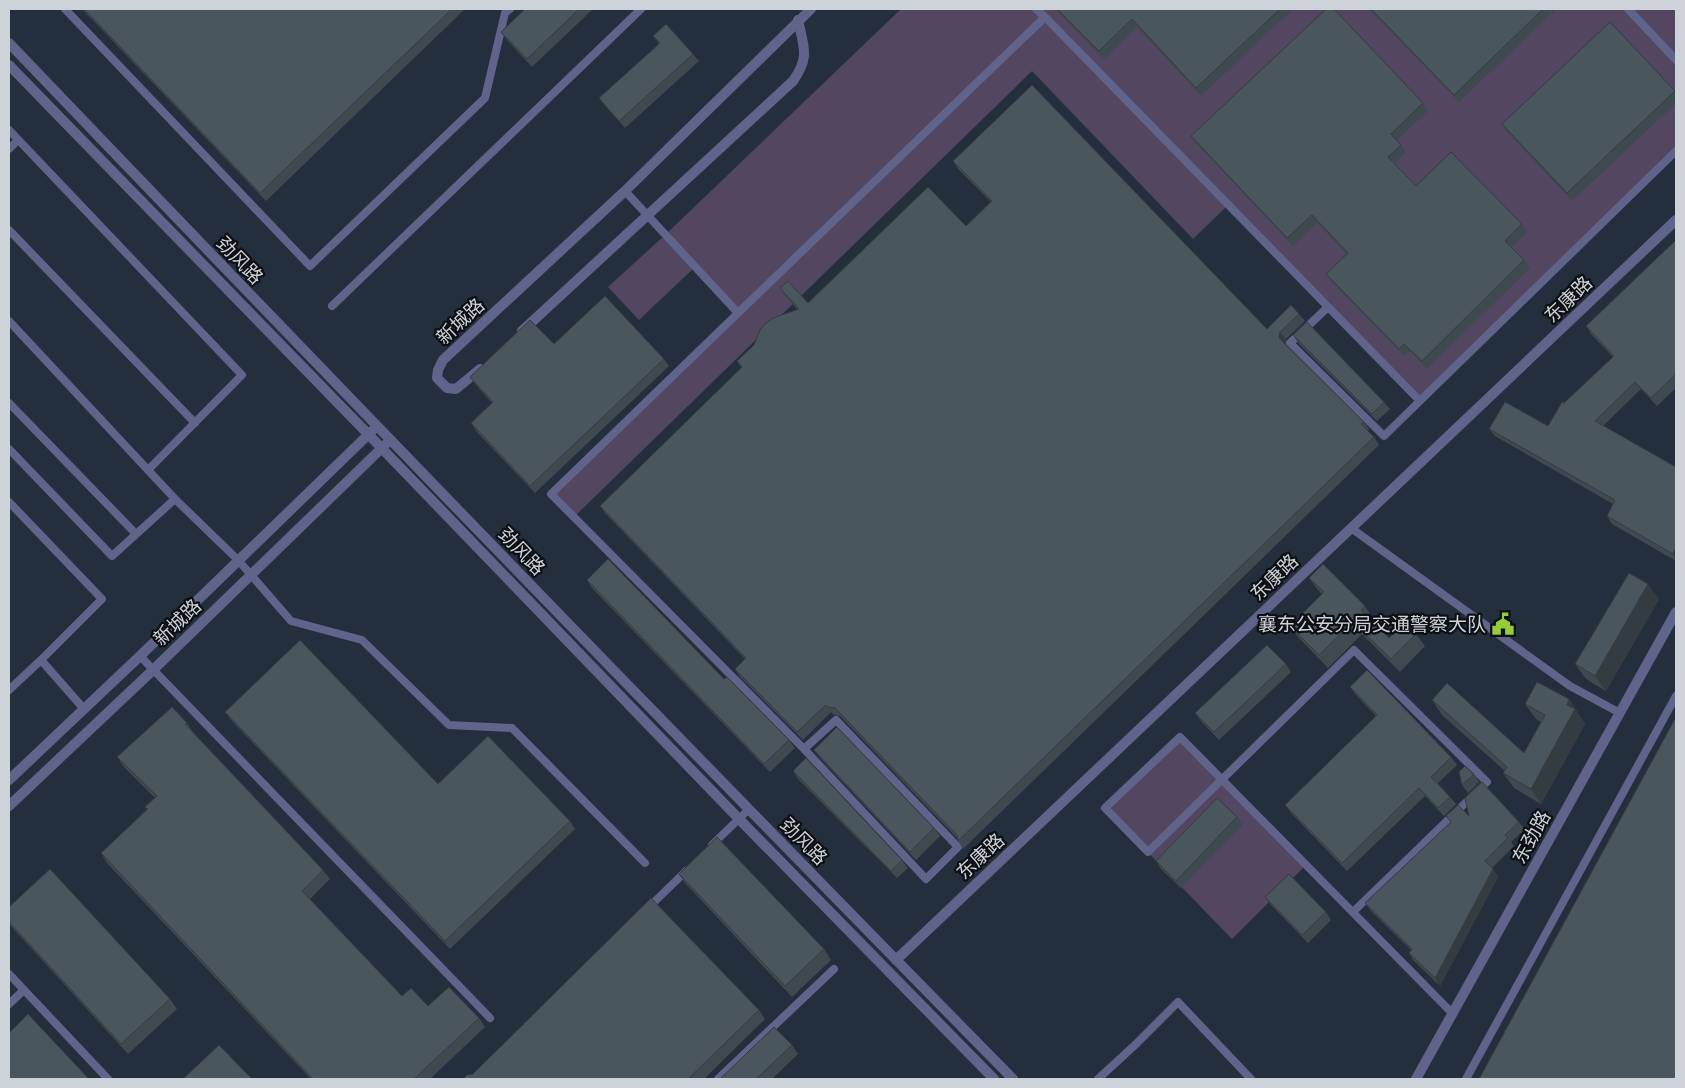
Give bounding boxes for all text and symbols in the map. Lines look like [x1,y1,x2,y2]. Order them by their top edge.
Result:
street label: 劲风路 [212,231,268,289]
street label: 东康路 [1539,271,1597,327]
street label: 新城路 [431,293,489,349]
street label: 劲风路 [494,522,550,580]
street label: 东康路 [1245,549,1303,605]
street label: 新城路 [148,594,206,650]
public building icon: 襄东公安分局交通警察大队 [1490,611,1516,637]
place label: 襄东公安分局交通警察大队 [1258,612,1486,636]
street label: 东劲路 [1507,806,1555,868]
street label: 劲风路 [775,812,833,870]
street label: 东康路 [951,828,1009,884]

